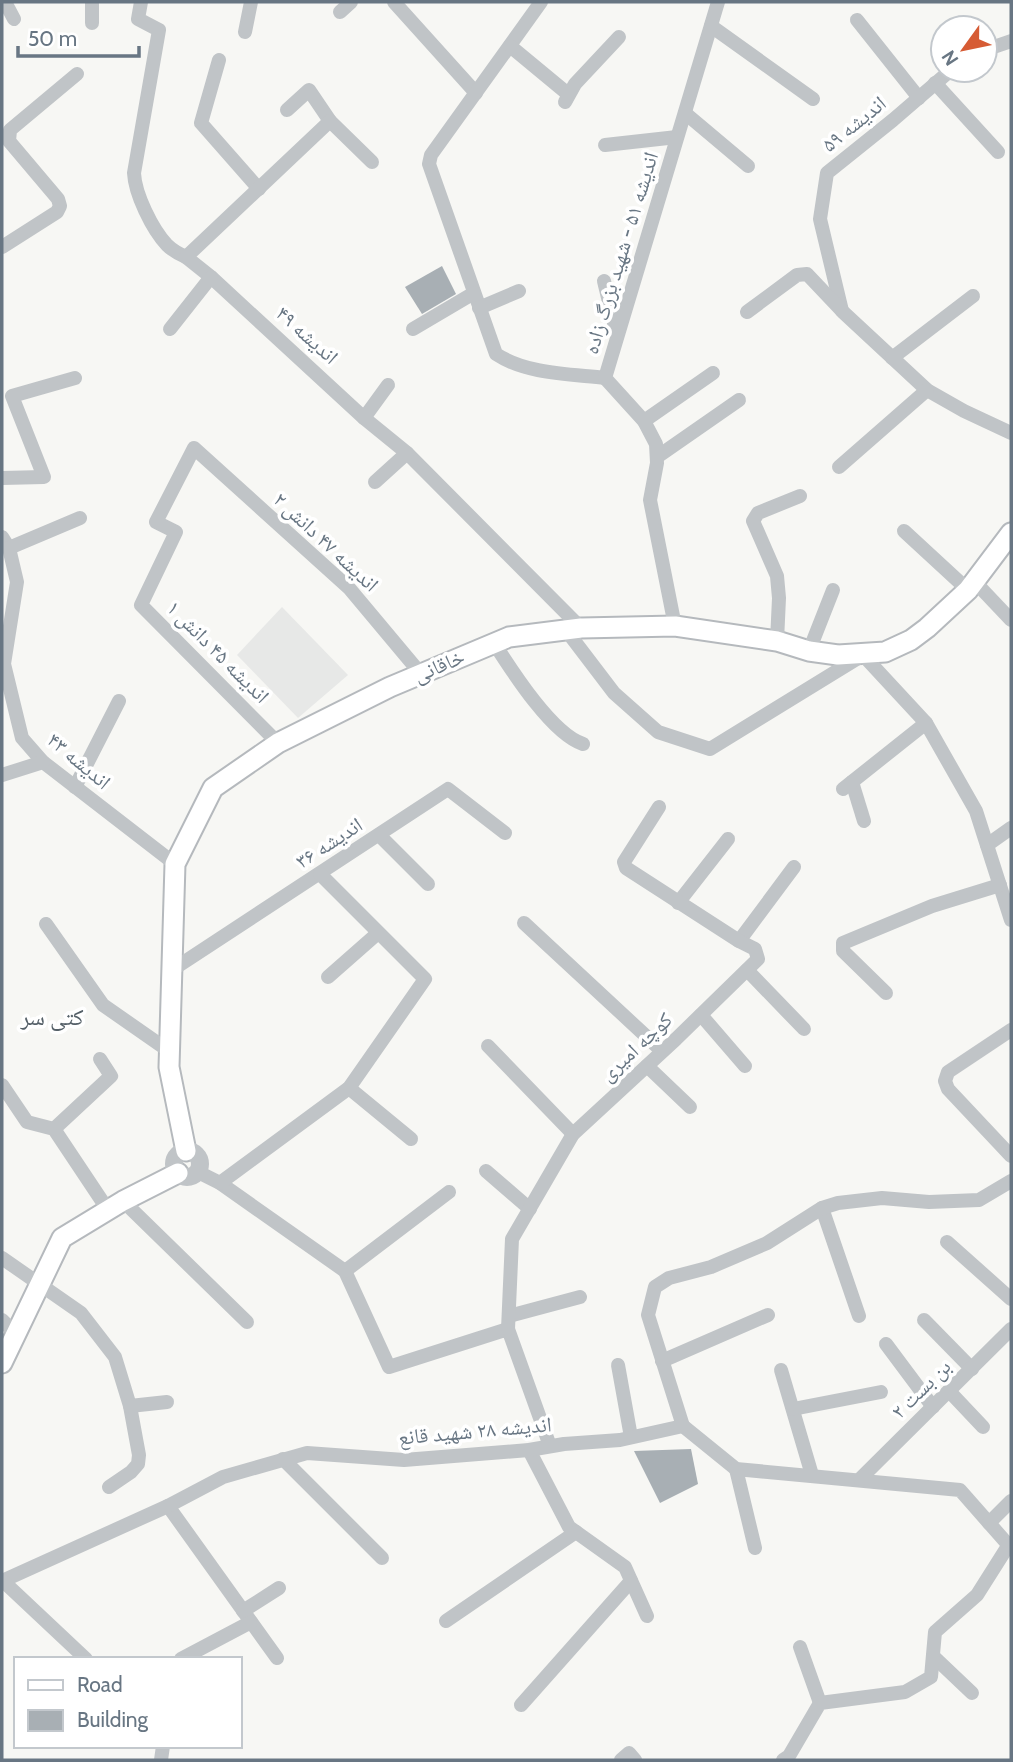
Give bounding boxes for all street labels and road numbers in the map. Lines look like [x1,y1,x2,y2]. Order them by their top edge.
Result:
street label: اندیشه ۵۹ [817,90,891,157]
street label: اندیشه ۵۱ - شهید بزرگ زاده [578,149,663,357]
street label: اندیشه ۴۹ [271,300,344,369]
street label: اندیشه ۴۷ دانش ۲ [268,487,384,597]
street label: اندیشه ۴۵ دانش ۱ [161,595,275,709]
street label: خاقانی [410,644,468,688]
street label: اندیشه ۴۳ [43,727,116,794]
street label: اندیشه ۳۶ [290,812,367,873]
street label: کوچه امیری [594,1007,677,1086]
street label: بن بست ۲ [886,1354,956,1424]
street label: اندیشه ۲۸ شهید قانع [397,1411,553,1451]

